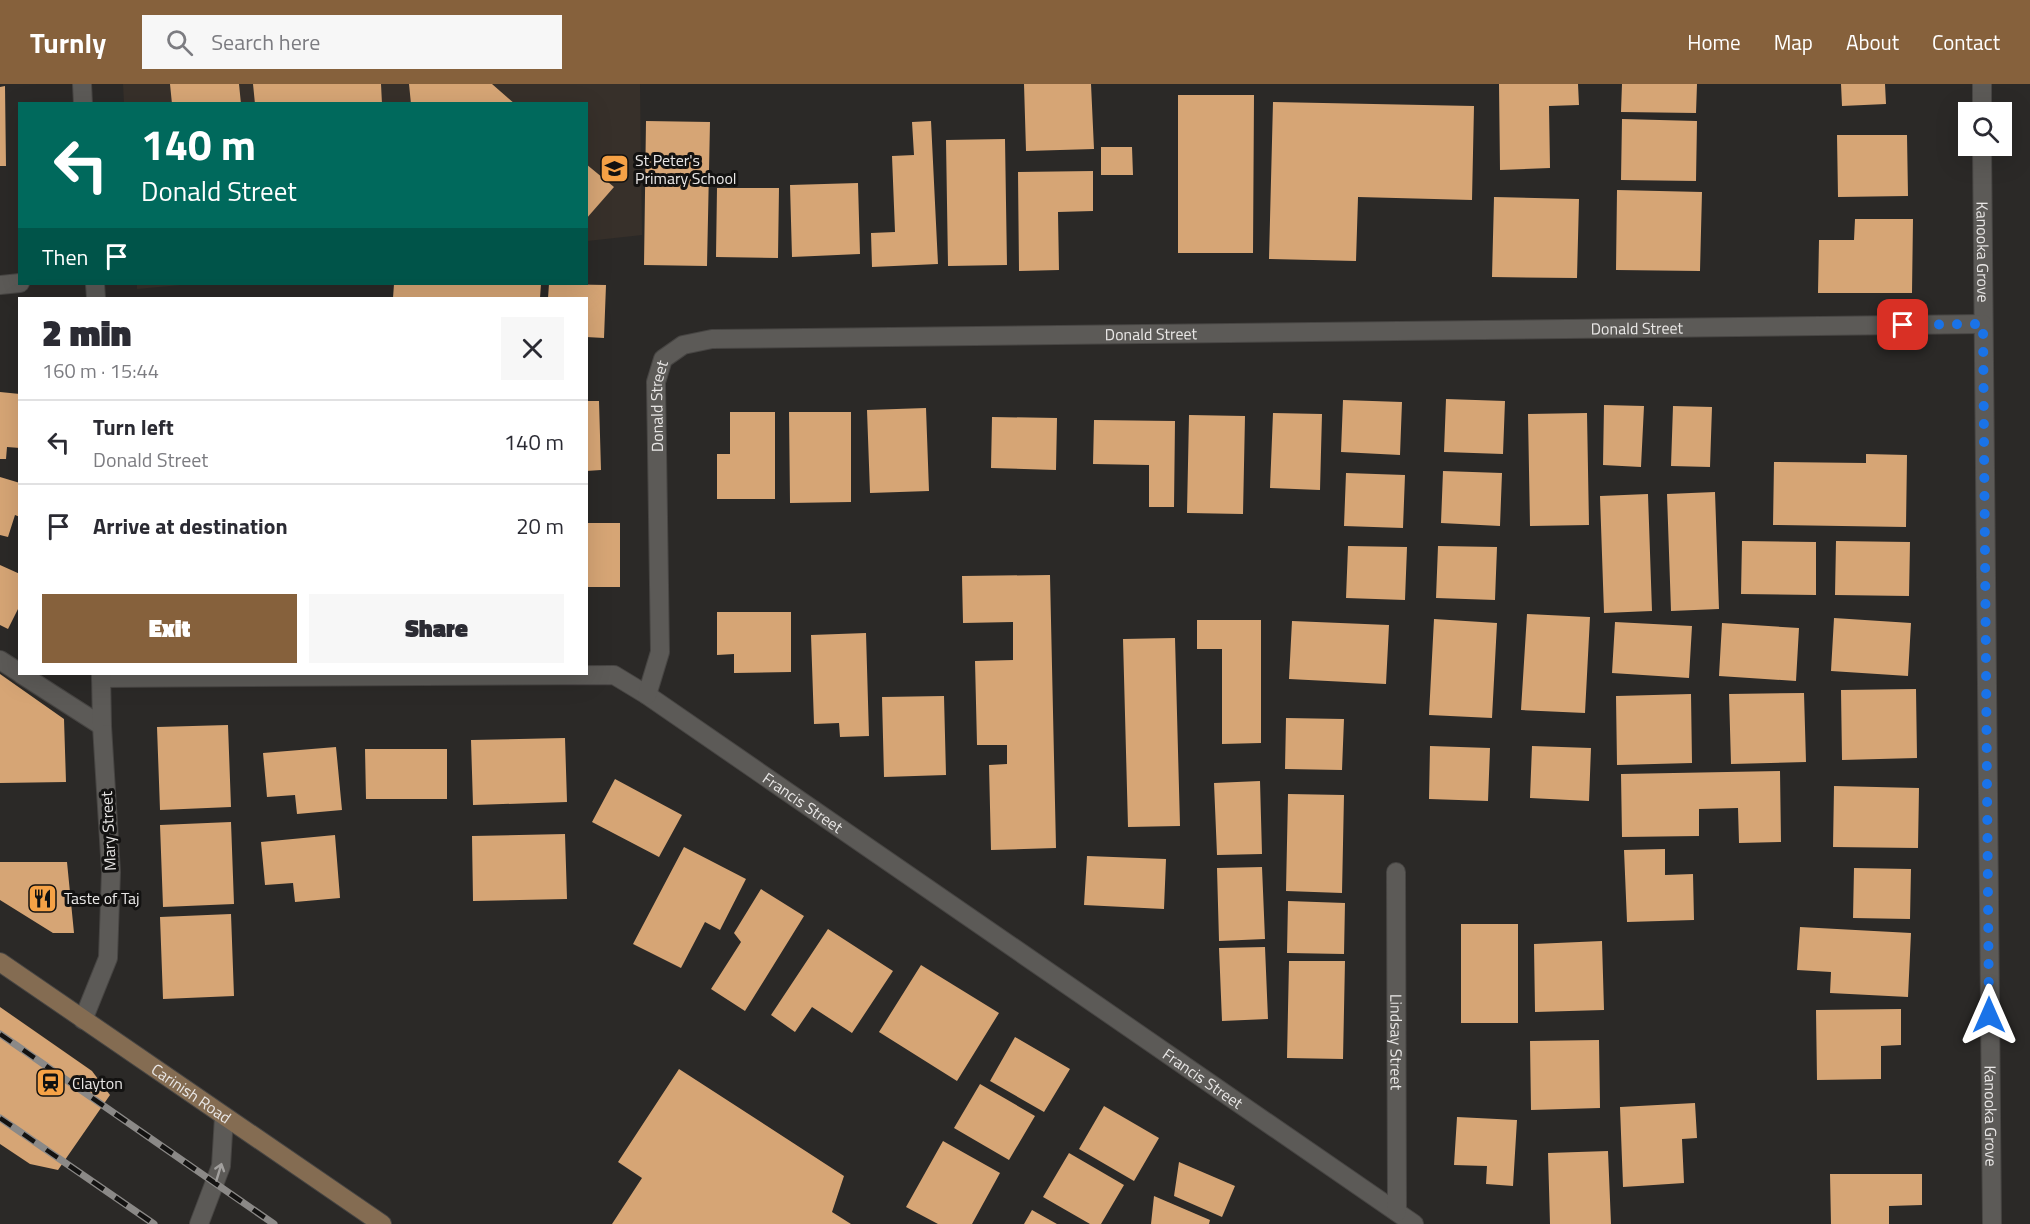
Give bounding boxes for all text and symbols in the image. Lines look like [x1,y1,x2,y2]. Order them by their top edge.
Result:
search box [142,15,562,69]
text: Turnly [30,21,106,64]
text: Search here [211,25,320,59]
icon: search [163,26,196,59]
text: Home [1687,26,1741,58]
text: Map [1774,26,1813,58]
text: About [1846,26,1899,58]
text: Contact [1932,26,2000,58]
map controls [1958,102,2012,156]
button: search [1958,102,2012,156]
text: 140 m [141,112,256,176]
icon: left [42,126,120,204]
place label: St Peter's Primary School [635,148,737,190]
school or university icon: St Peter's Primary School [598,153,630,185]
text: Donald Street [141,170,297,211]
street label: Kanooka Grove [1971,201,1995,303]
text: Then [42,240,88,274]
icon: arrive [100,240,133,273]
pin [1877,299,1928,350]
text: 2 min [42,305,131,360]
icon: arrive [1886,308,1919,341]
street label: Donald Street [1591,316,1684,341]
button: close [501,317,564,380]
street label: Donald Street [1105,321,1198,346]
text: 160 m · 15:44 [42,355,159,386]
street label: Donald Street [644,357,674,452]
text: Turn left [93,410,174,444]
text: 140 m [504,425,564,459]
icon: left [42,426,75,459]
text: Donald Street [93,444,208,475]
text: Arrive at destination [93,509,288,543]
text: 20 m [516,509,564,543]
icon: arrive [42,510,75,543]
button: Exit [42,594,297,663]
button: Share [309,594,564,663]
street label: Francis Street [758,766,848,839]
street label: Mary Street [94,790,122,871]
restaurant icon: Taste of Taj [27,882,59,914]
place label: Taste of Taj [64,886,139,910]
position arrow [1957,983,2021,1047]
street label: Lindsay Street [1384,994,1409,1091]
street label: Francis Street [1158,1042,1248,1115]
street label: Carinish Road [147,1057,236,1129]
street label: Kanooka Grove [1979,1065,2003,1167]
station icon: Clayton [35,1067,67,1099]
place label: Clayton [72,1071,123,1095]
one-way arrow [214,1163,225,1182]

